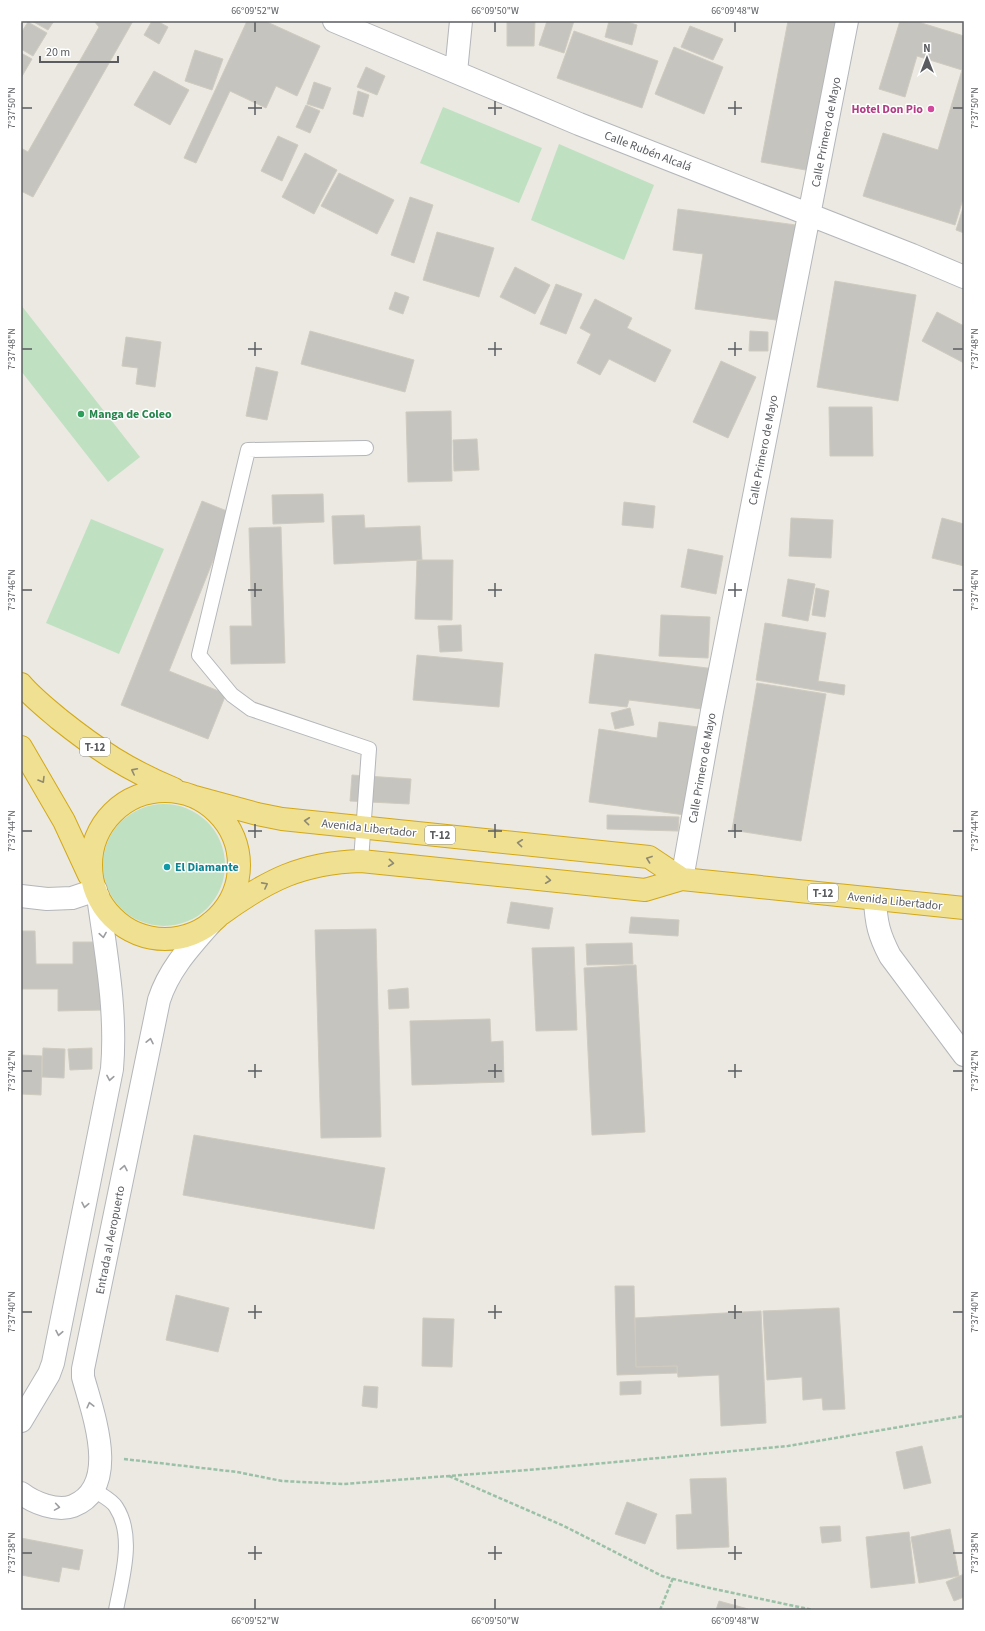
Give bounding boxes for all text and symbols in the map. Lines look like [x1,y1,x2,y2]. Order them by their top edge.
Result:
text: 66°09'52"W [231,4,279,18]
text: 66°09'50"W [471,4,519,18]
text: 66°09'48"W [711,4,759,18]
scale bar [40,38,118,64]
north arrow [907,38,947,78]
text: N [923,41,931,56]
text: 20 m [46,44,70,61]
street label: Calle Primero de Mayo [807,76,846,189]
text: 7°37'50"N [5,87,19,129]
text: 7°37'50"N [968,87,982,129]
place label: Hotel Don Pio [851,101,923,118]
marker: Hotel Don Pio [926,104,936,114]
street label: Calle Rubén Alcalá [602,127,694,176]
text: 7°37'48"N [5,328,19,370]
text: 7°37'48"N [968,328,982,370]
street label: Calle Primero de Mayo [744,394,783,507]
place label: Manga de Coleo [89,406,172,423]
marker: Manga de Coleo [76,409,86,419]
text: 7°37'46"N [5,569,19,611]
text: 7°37'46"N [968,569,982,611]
street label: Calle Primero de Mayo [684,711,721,825]
road number: T-12 [80,738,110,756]
one-way arrow [130,768,138,776]
one-way arrow [37,776,44,783]
text: 7°37'44"N [5,810,19,852]
text: 7°37'44"N [968,810,982,852]
street label: Avenida Libertador [321,815,418,842]
one-way arrow [304,817,310,826]
road number: T-12 [425,826,455,844]
one-way arrow [517,839,523,848]
one-way arrow [645,855,652,863]
one-way arrow [388,858,394,867]
place label: El Diamante [175,859,239,876]
marker: El Diamante [162,862,172,872]
one-way arrow [545,875,551,884]
one-way arrow [261,882,268,889]
road number: T-12 [808,884,838,902]
street label: Avenida Libertador [847,888,944,915]
one-way arrow [98,931,107,938]
one-way arrow [145,1038,154,1044]
text: 7°37'42"N [5,1050,19,1092]
text: 7°37'42"N [968,1050,982,1092]
one-way arrow [106,1074,115,1081]
one-way arrow [119,1165,128,1172]
street label: Entrada al Aeropuerto [92,1184,129,1296]
one-way arrow [81,1202,89,1208]
text: 7°37'40"N [5,1291,19,1333]
text: 7°37'40"N [968,1291,982,1333]
one-way arrow [55,1329,63,1336]
one-way arrow [87,1402,95,1409]
one-way arrow [54,1502,60,1511]
text: 7°37'38"N [5,1532,19,1574]
text: 7°37'38"N [968,1532,982,1574]
text: 66°09'52"W [231,1614,279,1628]
text: 66°09'50"W [471,1614,519,1628]
text: 66°09'48"W [711,1614,759,1628]

